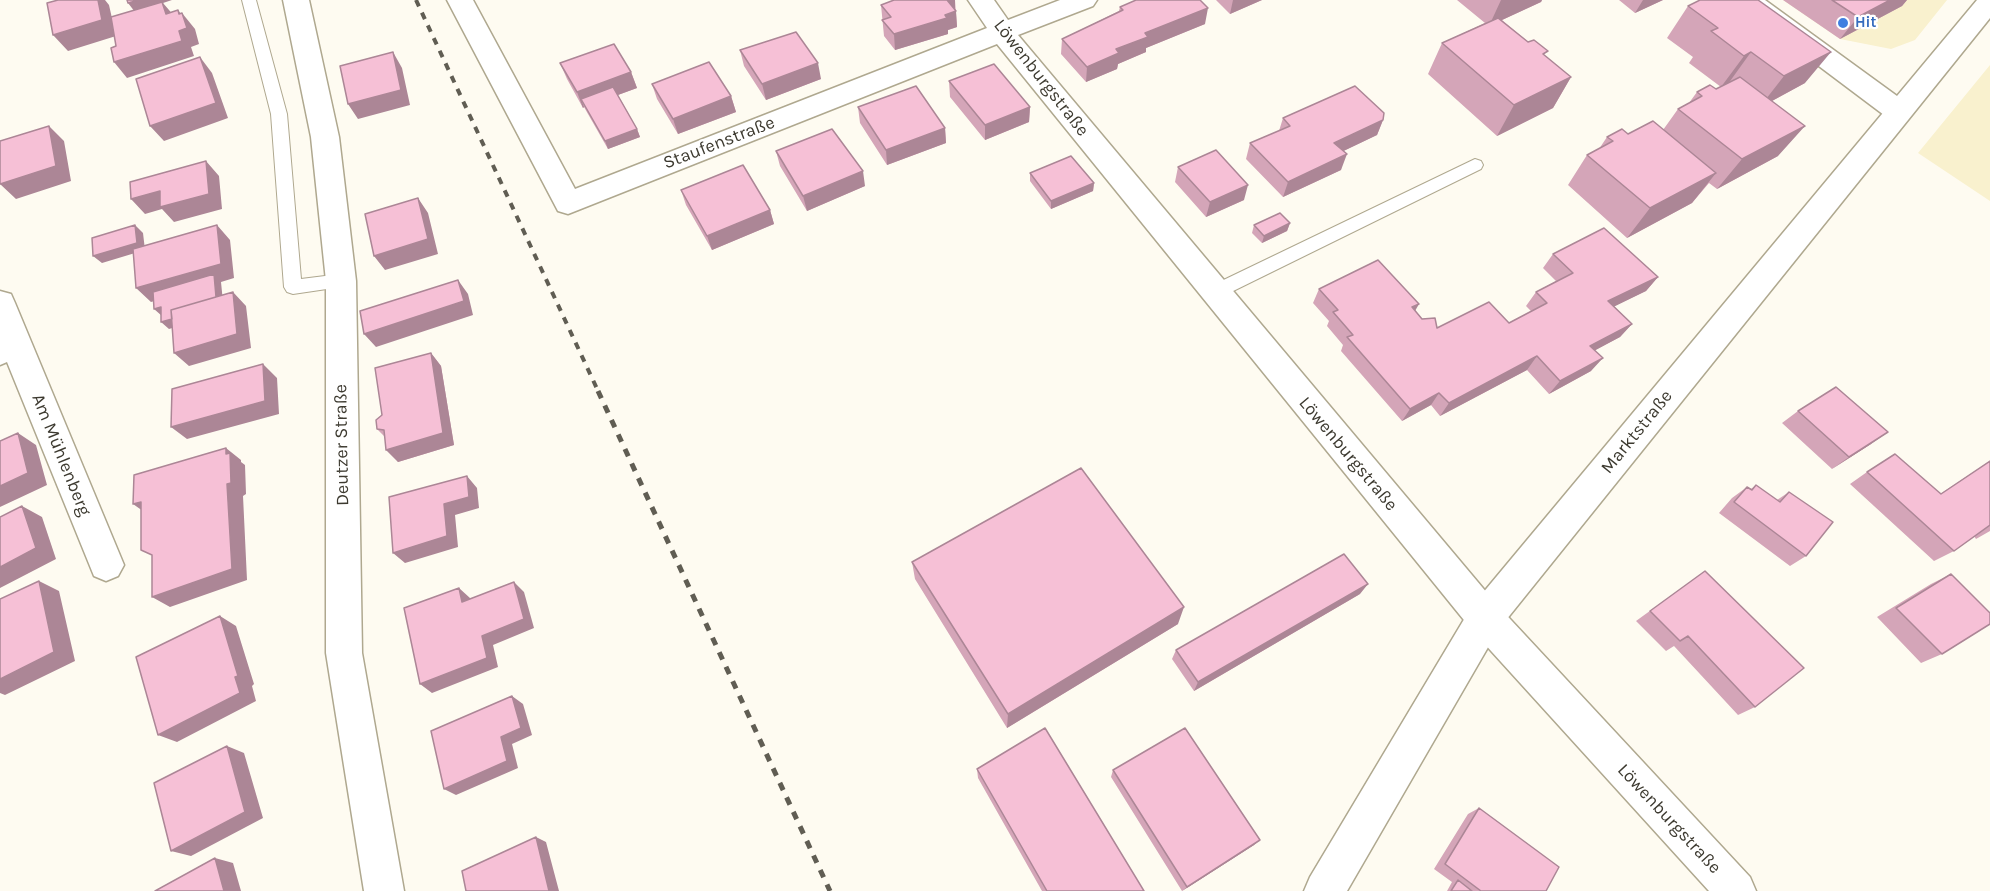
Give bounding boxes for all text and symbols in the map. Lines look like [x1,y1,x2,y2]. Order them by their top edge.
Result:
place label: Hit [1855,14,1876,32]
street label: Löwenburgstraße [989,15,1093,141]
marker: Hit [1836,16,1850,30]
street label: Staufenstraße [660,112,778,174]
street label: Deutzer Straße [330,384,354,506]
street label: Marktstraße [1597,386,1677,478]
street label: Am Mühlenberg [27,391,95,519]
street label: Löwenburgstraße [1294,393,1402,515]
street label: Löwenburgstraße [1613,760,1725,878]

